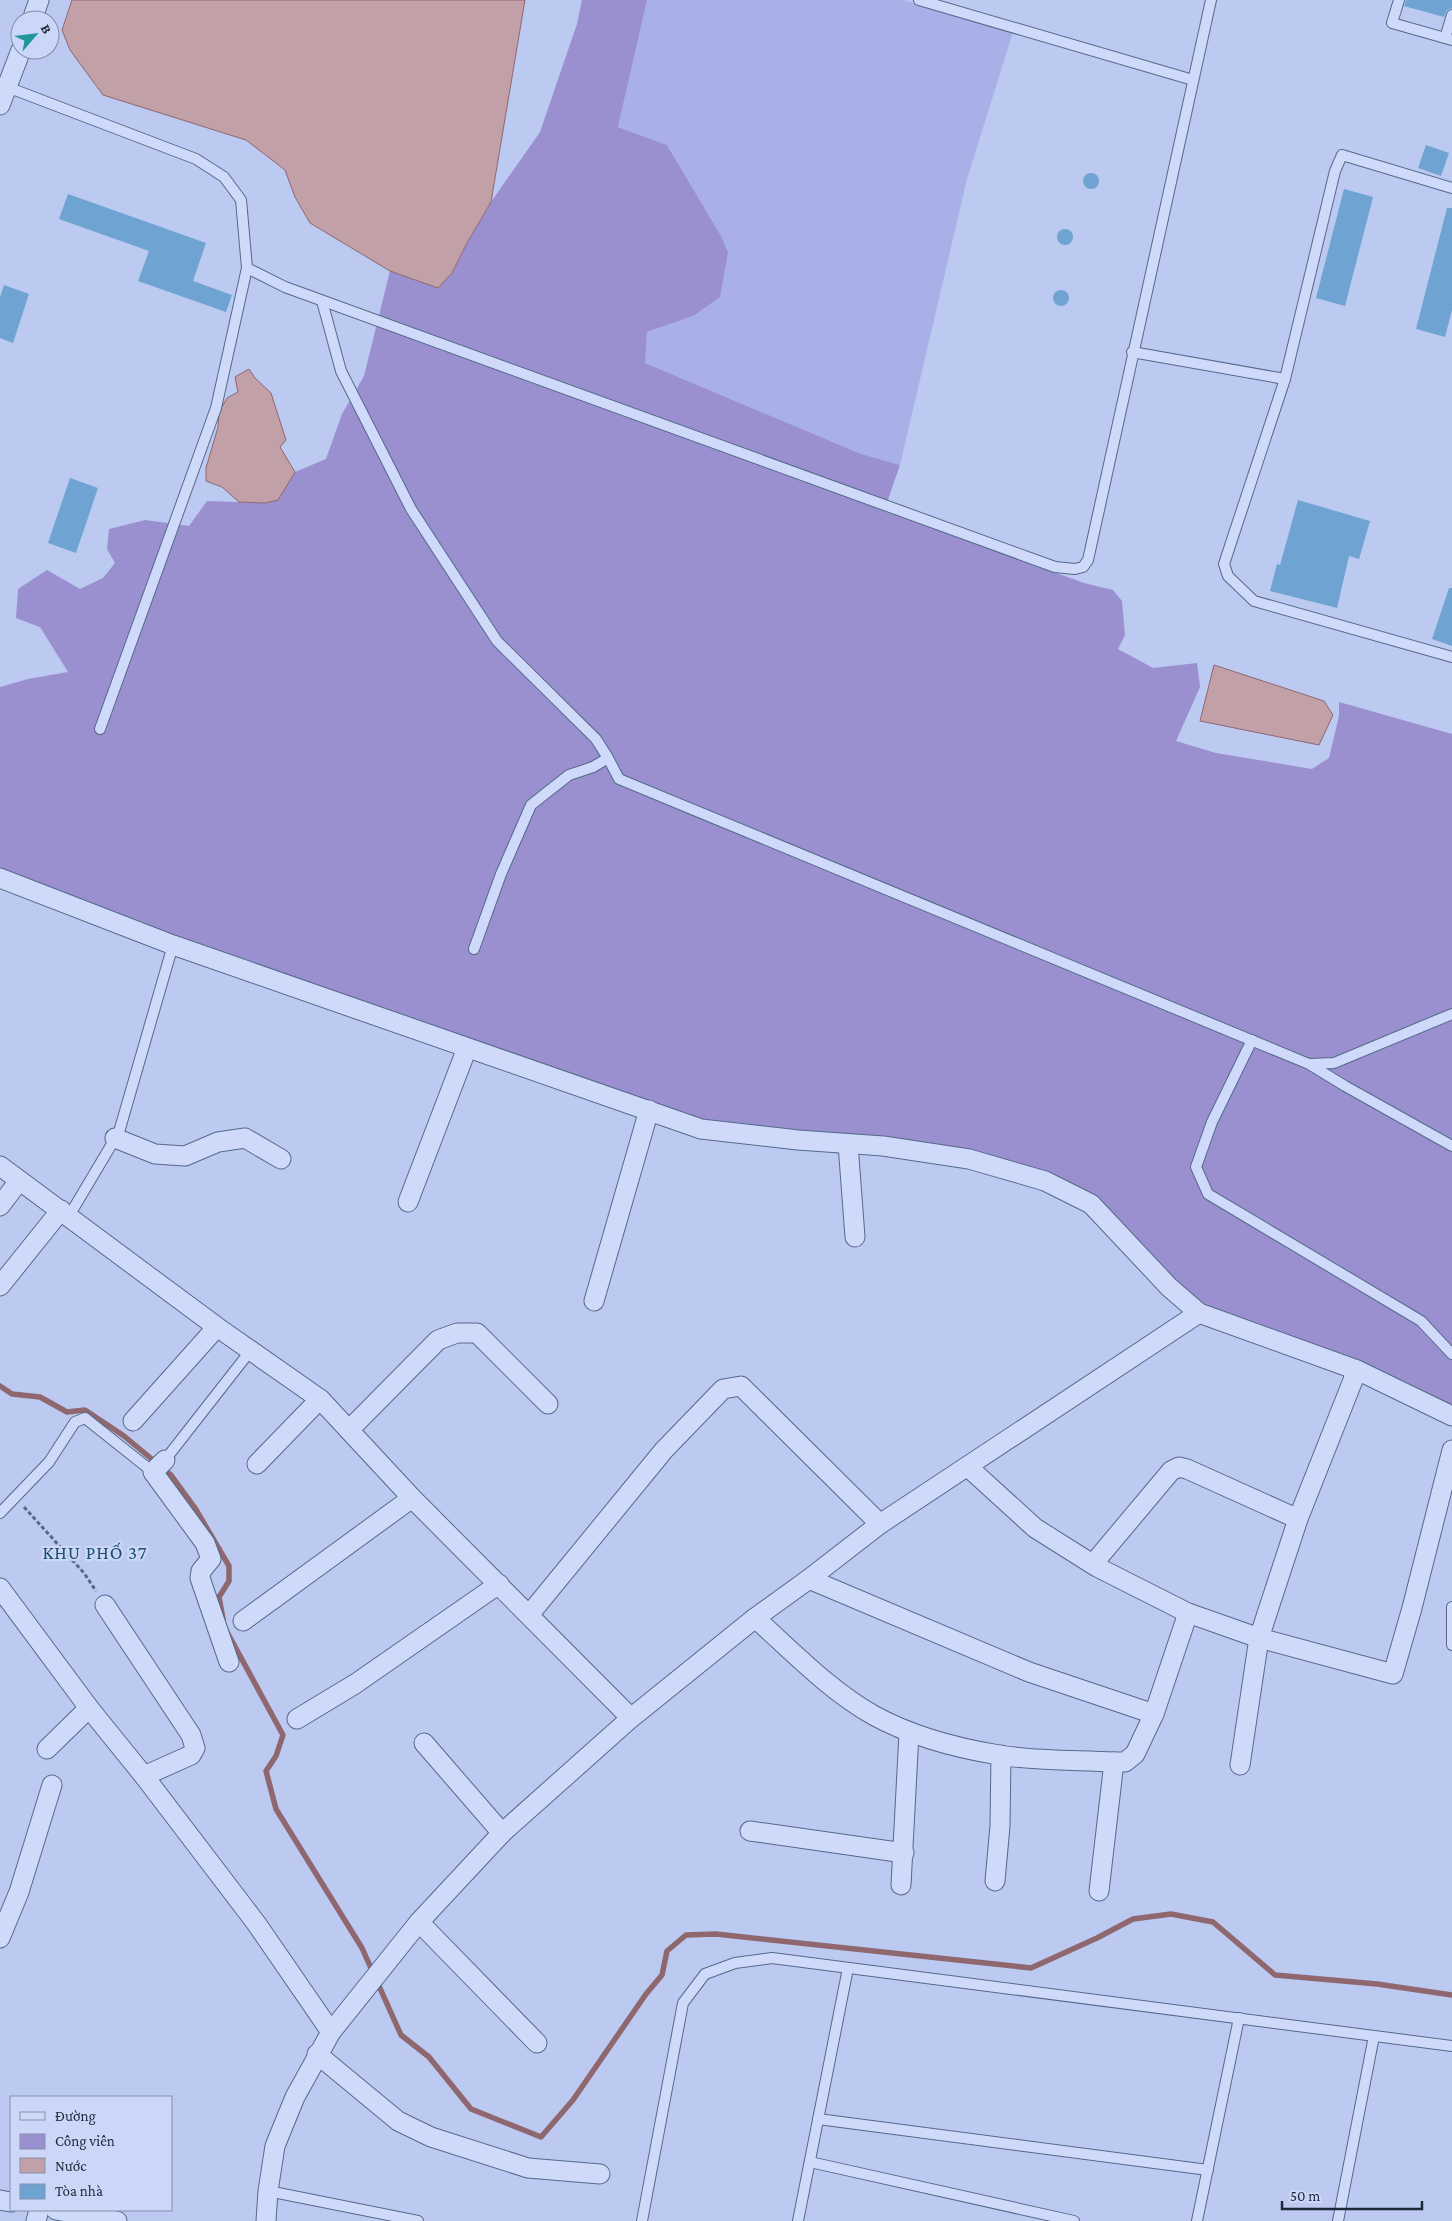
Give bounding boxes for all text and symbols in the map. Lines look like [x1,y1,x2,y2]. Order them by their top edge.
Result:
north arrow [10,10,60,60]
text: B [37,22,55,36]
district label: KHU PHỐ 37 [42,1542,148,1563]
legend [10,2096,172,2211]
text: Đường [55,2108,96,2125]
text: Công viên [55,2133,115,2150]
text: Nước [55,2158,87,2174]
scale bar [1282,2178,1422,2210]
text: Tòa nhà [55,2183,103,2199]
text: 50 m [1290,2188,1320,2204]

